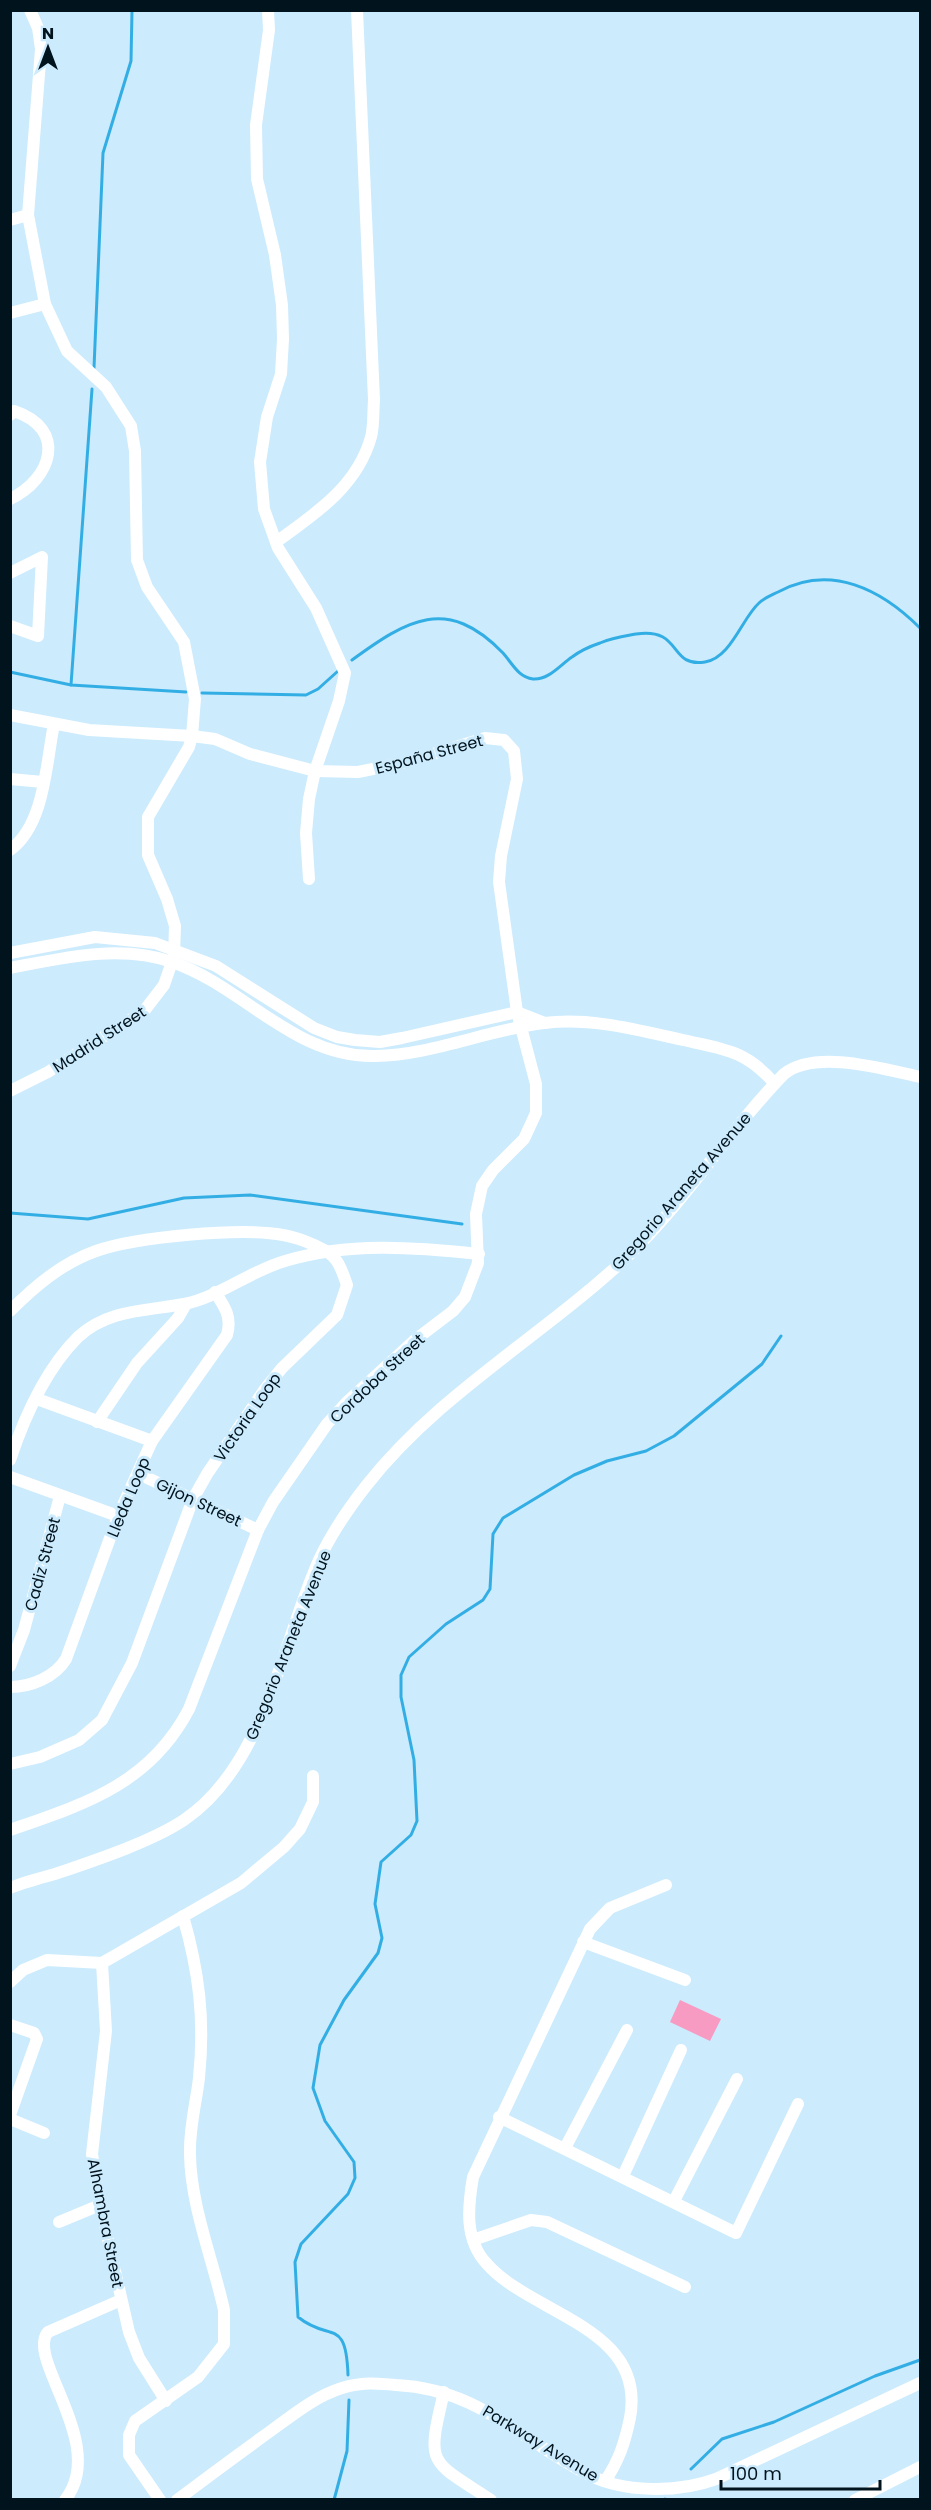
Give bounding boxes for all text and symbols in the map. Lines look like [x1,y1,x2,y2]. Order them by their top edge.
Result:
north arrow [18,18,78,78]
text: N [42,22,54,45]
street label: España Street [373,729,486,780]
street label: Madrid Street [48,1000,151,1078]
street label: Gregorio Araneta Avenue [606,1107,757,1275]
street label: Cordoba Street [325,1328,430,1429]
street label: Victoria Loop [208,1368,287,1466]
street label: Lleda Loop [101,1453,156,1541]
street label: Gijon Street [152,1473,245,1532]
street label: Cadiz Street [19,1514,66,1614]
street label: Gregorio Araneta Avenue [240,1547,337,1743]
street label: Alhambra Street [82,2157,129,2290]
street label: Parkway Avenue [478,2400,603,2487]
scale bar [721,2453,880,2491]
text: 100 m [730,2461,782,2486]

